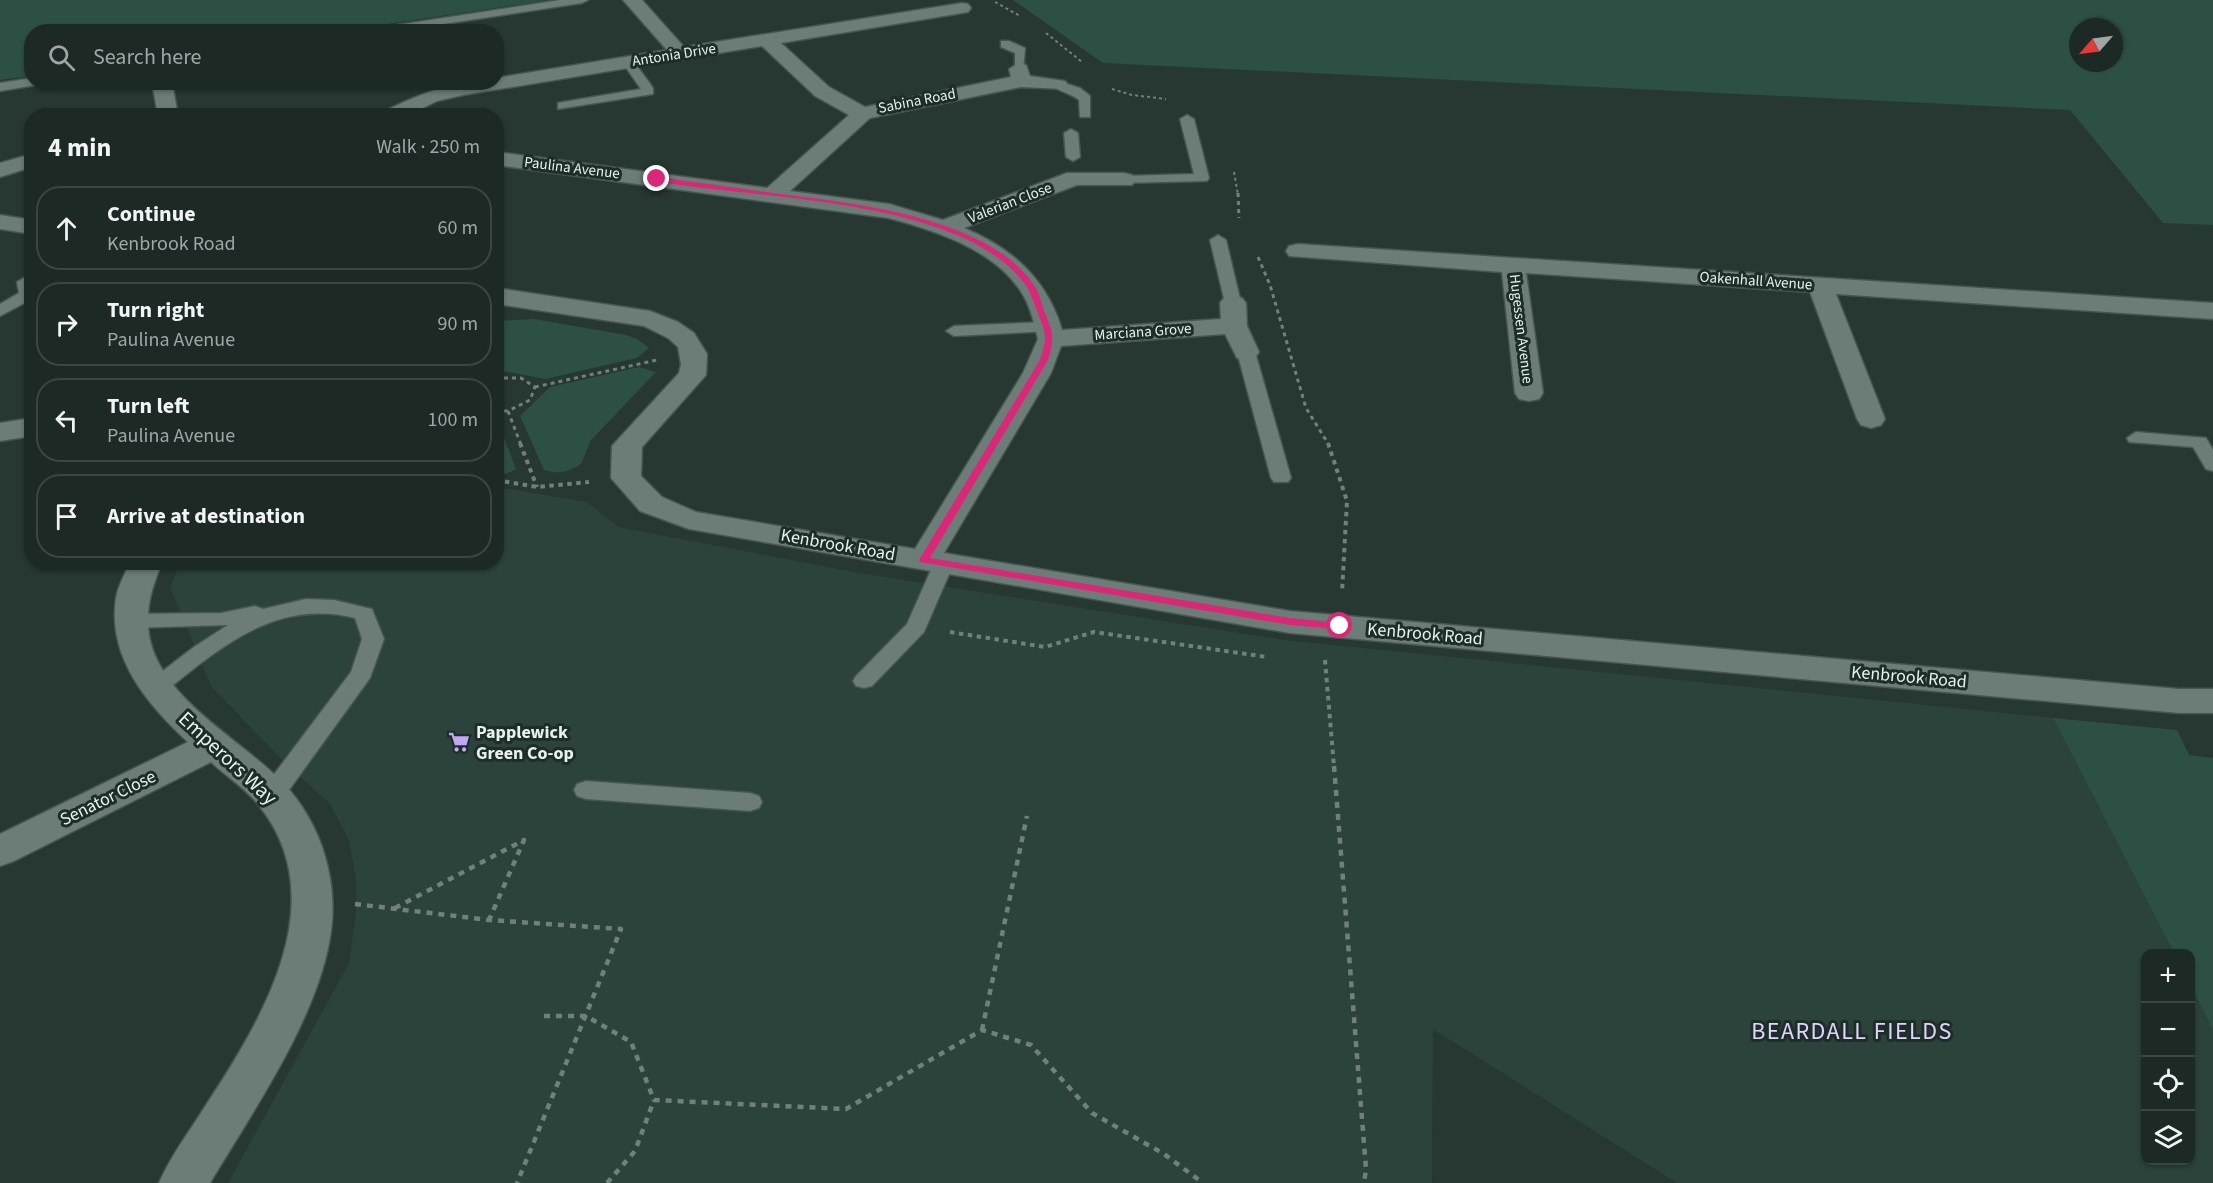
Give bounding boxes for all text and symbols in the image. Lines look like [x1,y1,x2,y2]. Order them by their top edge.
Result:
north arrow [2069,18,2123,72]
search box [24,24,504,90]
street label: Antonia Drive [631,38,717,72]
icon: search [45,41,78,74]
text: Search here [93,41,201,73]
street label: Sabina Road [876,83,958,119]
text: 4 min [48,129,111,166]
text: Walk · 250 m [376,133,480,161]
street label: Paulina Avenue [523,152,621,184]
route end [643,165,669,191]
street label: Valerian Close [965,177,1055,229]
text: Continue [107,198,196,230]
icon: ahead [50,212,83,245]
text: 60 m [438,214,478,242]
text: Kenbrook Road [107,230,236,258]
street label: Oakenhall Avenue [1699,267,1813,295]
street label: Hugessen Avenue [1504,273,1538,385]
text: Turn right [107,294,204,326]
icon: right [50,308,83,341]
text: 90 m [438,310,478,338]
street label: Marciana Grove [1094,318,1192,346]
text: Paulina Avenue [107,326,235,354]
text: Turn left [107,390,189,422]
icon: left [50,404,83,437]
text: 100 m [428,406,478,434]
text: Paulina Avenue [107,422,235,450]
icon: arrive [50,500,83,533]
text: Arrive at destination [107,500,305,532]
street label: Kenbrook Road [779,523,897,567]
route start [1326,612,1352,638]
street label: Kenbrook Road [1366,617,1484,651]
street label: Kenbrook Road [1850,660,1968,694]
street label: Emperors Way [172,704,284,812]
place label: Papplewick Green Co-op [476,720,574,766]
supermarket icon: Papplewick Green Co-op [447,730,471,754]
street label: Senator Close [56,764,160,832]
map controls [2141,949,2195,1165]
button: + [2141,949,2195,1003]
button: − [2141,1003,2195,1057]
district label: BEARDALL FIELDS [1751,1014,1953,1049]
button: locate [2141,1057,2195,1111]
button: layers [2141,1111,2195,1165]

